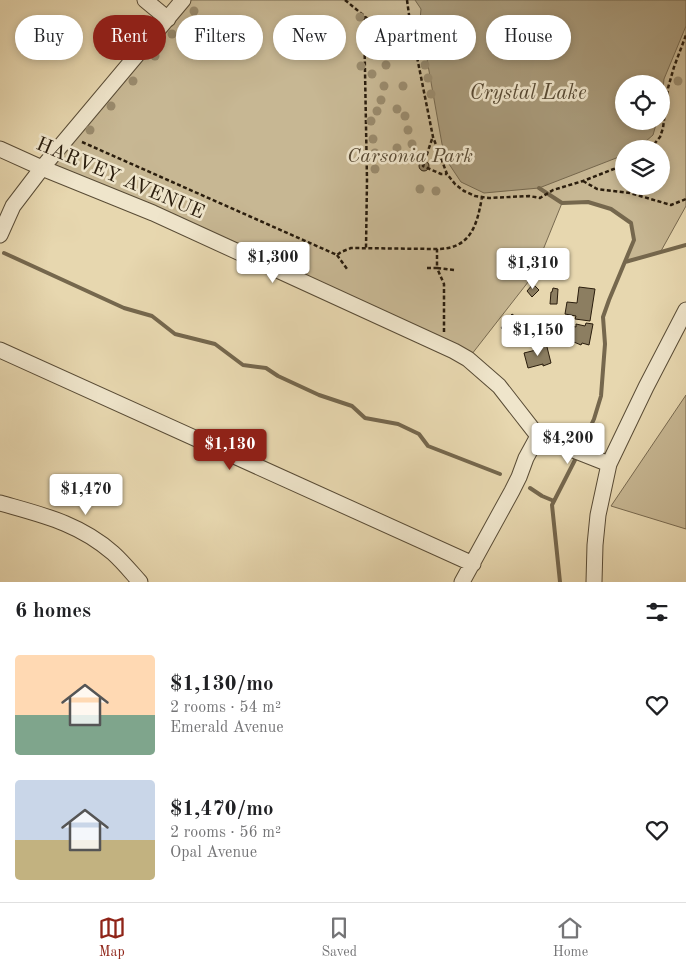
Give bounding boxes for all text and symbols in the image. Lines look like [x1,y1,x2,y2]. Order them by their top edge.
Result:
chip: Buy [15,15,83,60]
chip: Rent [93,15,166,60]
chip: Filters [176,15,263,60]
chip: New [273,15,346,60]
chip: Apartment [356,15,476,60]
chip: House [486,15,571,60]
map controls [615,75,670,195]
button: locate [615,75,670,130]
water label: Crystal Lake [469,83,587,104]
street label: HARVEY AVENUE [33,134,207,224]
button: layers [615,140,670,195]
park label: Carsonia Park [347,147,473,167]
pin: $1,300 [232,242,314,284]
pin: $1,310 [492,248,574,290]
text: $1,300 [248,250,298,266]
text: $1,310 [508,256,558,272]
pin: $1,150 [497,314,579,357]
text: $1,150 [513,323,563,339]
pin: $4,200 [527,422,609,465]
pin: $1,130 [189,428,271,471]
text: $4,200 [543,431,593,447]
text: $1,130 [205,437,255,453]
pin: $1,470 [45,474,127,516]
text: $1,470 [61,482,111,498]
icon: filters [643,598,671,626]
text: 6 homes [15,601,91,622]
text: $1,130/mo [170,674,274,695]
icon: home [55,675,115,735]
icon: heart [643,691,671,719]
text: 2 rooms · 54 m² [170,700,281,716]
text: Emerald Avenue [170,720,284,736]
text: $1,470/mo [170,799,274,820]
icon: home [55,800,115,860]
icon: heart [643,816,671,844]
text: 2 rooms · 56 m² [170,825,281,841]
text: Opal Avenue [170,845,257,861]
tab: Map [98,914,126,961]
tab: Saved [321,914,357,961]
tab: Home [553,914,588,961]

